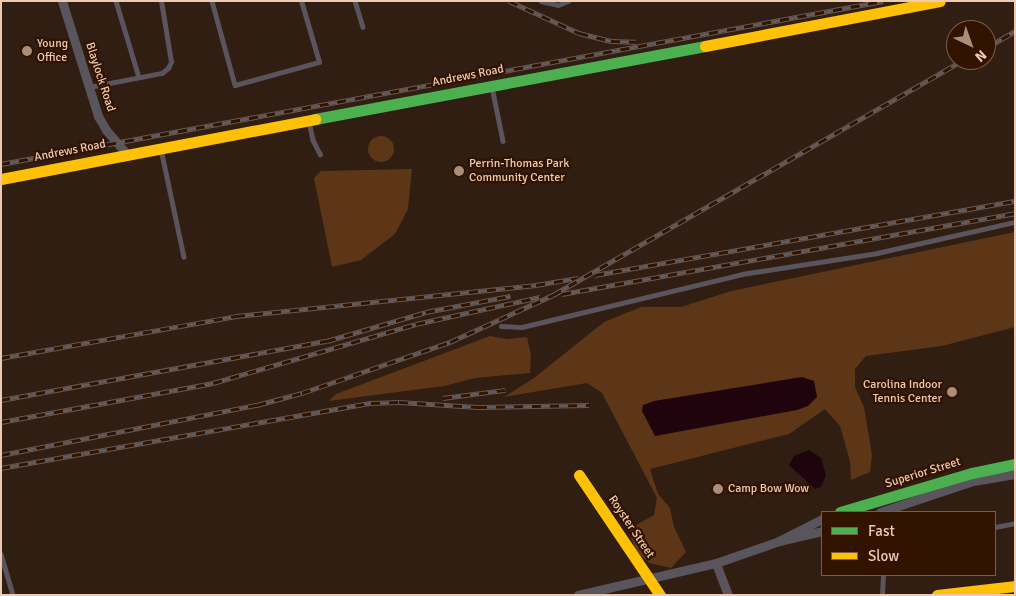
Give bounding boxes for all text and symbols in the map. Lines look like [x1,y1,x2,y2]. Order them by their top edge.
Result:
north arrow [946,20,996,70]
place label: Young Office [37,37,68,65]
street label: Blaylock Road [82,41,118,113]
marker: Young Office [21,45,33,57]
text: N [971,46,990,65]
street label: Andrews Road [431,62,505,90]
street label: Andrews Road [33,137,107,165]
place label: Perrin-Thomas Park Community Center [469,157,569,185]
marker: Perrin-Thomas Park Community Center [453,165,465,177]
place label: Carolina Indoor Tennis Center [863,378,942,406]
marker: Carolina Indoor Tennis Center [946,386,958,398]
street label: Superior Street [884,455,962,491]
place label: Camp Bow Wow [728,482,809,496]
marker: Camp Bow Wow [712,483,724,495]
street label: Royster Street [605,493,657,561]
legend [821,511,996,576]
text: Fast [868,522,895,540]
text: Slow [868,547,899,565]

